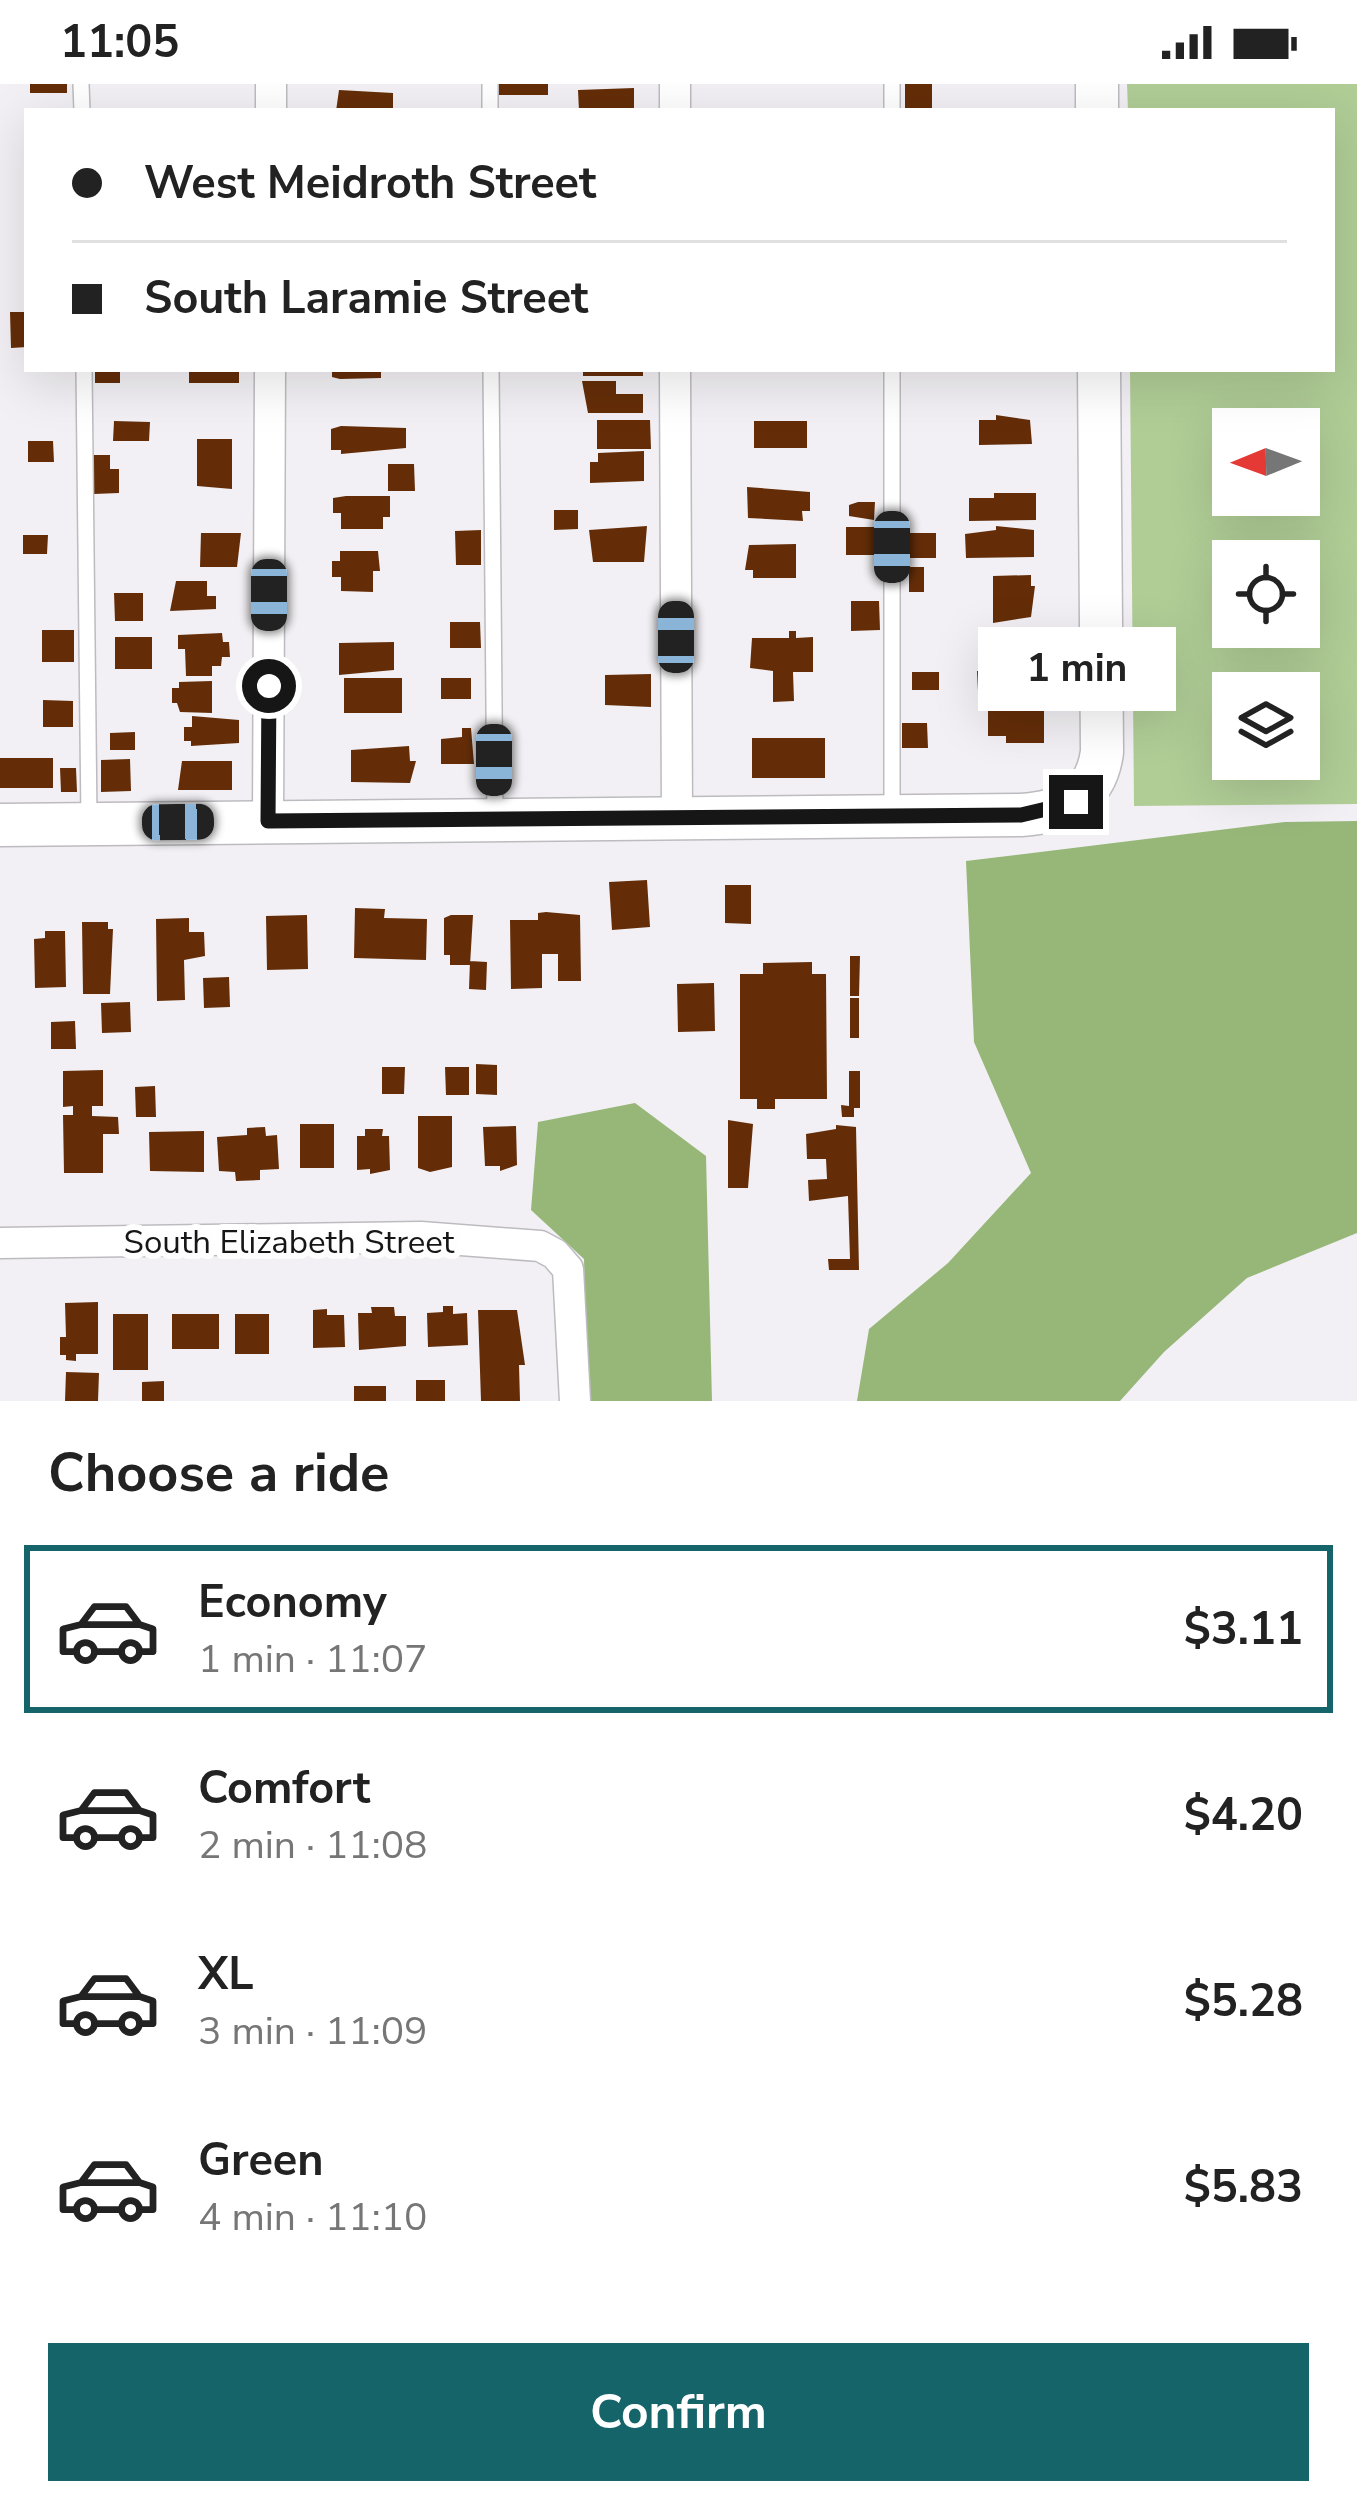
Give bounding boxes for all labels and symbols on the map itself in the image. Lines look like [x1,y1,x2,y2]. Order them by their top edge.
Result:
north arrow [1212,408,1320,516]
car [874,511,910,583]
car [251,559,287,631]
car [658,601,694,673]
callout: 1 min [977,628,1175,712]
route start [242,659,296,713]
car [476,724,512,796]
route end [1049,775,1103,829]
car [142,803,214,841]
street label: South Elizabeth Street [124,1220,455,1265]

